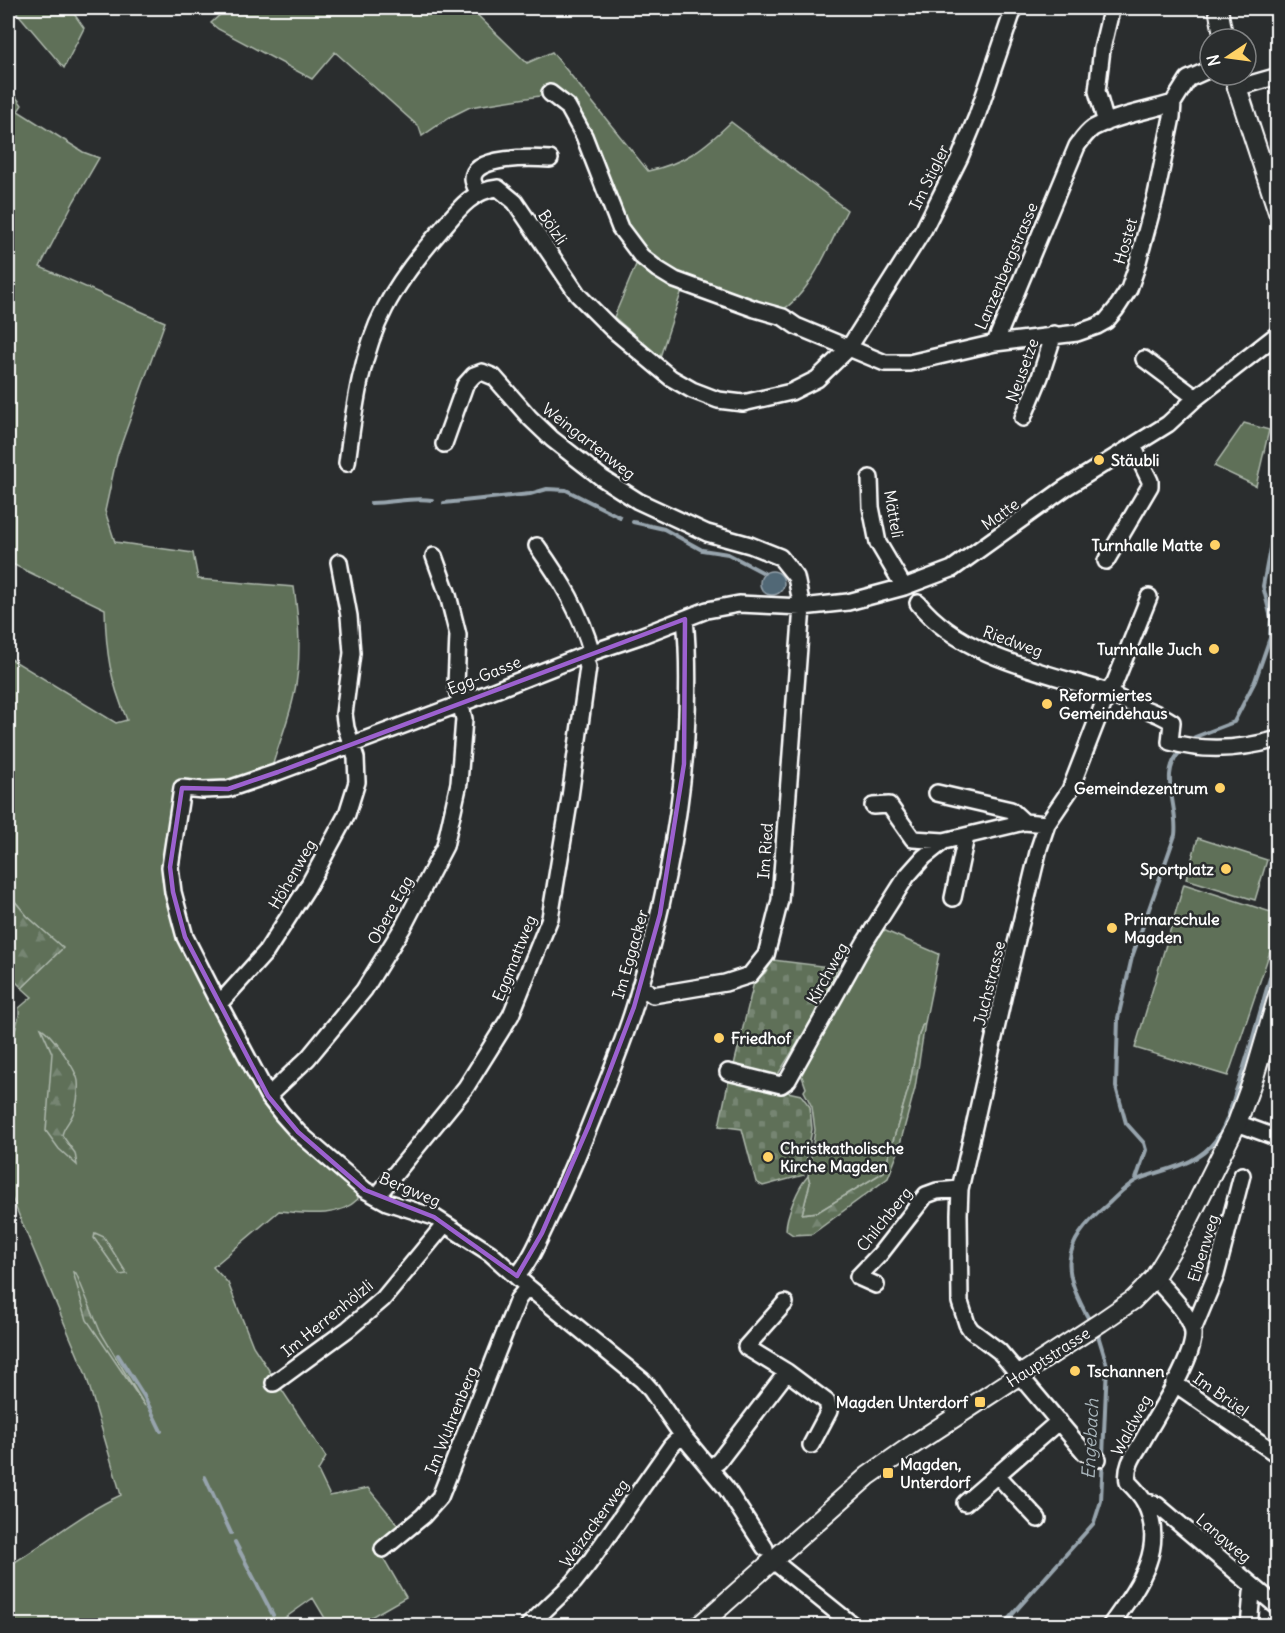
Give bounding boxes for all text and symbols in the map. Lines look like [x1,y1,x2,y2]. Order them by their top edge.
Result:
north arrow [1198,27,1258,87]
text: N [1202,53,1224,68]
street label: Im Stigler [905,141,954,213]
street label: Lanzenbergstrasse [970,199,1042,333]
street label: Bölzli [534,206,572,248]
street label: Hostet [1109,215,1141,266]
street label: Neusetze [1001,335,1043,405]
street label: Weingartenweg [538,398,640,484]
place label: Stäubli [1111,450,1159,470]
marker: Stäubli [1092,453,1106,467]
street label: Mätteli [880,488,908,540]
street label: Matte [977,494,1023,534]
place label: Turnhalle Matte [1091,535,1203,555]
marker: Turnhalle Matte [1208,538,1222,552]
street label: Riedweg [980,621,1046,661]
place label: Turnhalle Juch [1097,639,1202,659]
marker: Turnhalle Juch [1207,642,1221,656]
street label: Egg-Gasse [444,651,524,699]
place label: Reformiertes Gemeindehaus [1059,685,1168,723]
marker: Reformiertes Gemeindehaus [1040,697,1054,711]
place label: Gemeindezentrum [1074,778,1208,798]
marker: Gemeindezentrum [1213,781,1227,795]
street label: Im Ried [753,822,777,880]
street label: Höhenweg [264,835,320,913]
place label: Sportplatz [1140,859,1214,880]
marker: Sportplatz [1219,862,1233,876]
street label: Obere Egg [363,872,417,948]
street label: Im Eggacker [608,907,652,1001]
place label: Primarschule Magden [1124,909,1220,948]
street label: Eggmattweg [488,912,540,1004]
marker: Primarschule Magden [1105,921,1119,935]
street label: Kirchweg [802,939,852,1007]
street label: Juchstrasse [969,939,1009,1027]
place label: Friedhof [731,1028,792,1048]
marker: Friedhof [712,1031,726,1045]
place label: Christkatholische Kirche Magden [780,1138,904,1177]
marker: Christkatholische Kirche Magden [761,1150,775,1164]
street label: Bergweg [376,1167,444,1211]
street label: Chilchberg [852,1183,916,1255]
street label: Eibenweg [1183,1212,1223,1284]
street label: Im Herrenhölzli [277,1275,377,1361]
street label: Hauptstrasse [1002,1323,1094,1391]
place label: Tschannen [1087,1361,1164,1381]
street label: Im Wuhrenberg [420,1363,482,1477]
marker: Tschannen [1068,1364,1082,1378]
street label: Im Brüel [1189,1368,1253,1420]
street label: Waldweg [1107,1391,1155,1459]
place label: Magden Unterdorf [836,1392,969,1413]
marker: Magden Unterdorf [973,1395,987,1409]
water label: Engebach [1076,1398,1104,1480]
place label: Magden, Unterdorf [900,1454,971,1492]
marker: Magden, Unterdorf [881,1466,895,1480]
street label: Weizackerweg [555,1475,633,1571]
street label: Langweg [1192,1509,1256,1567]

